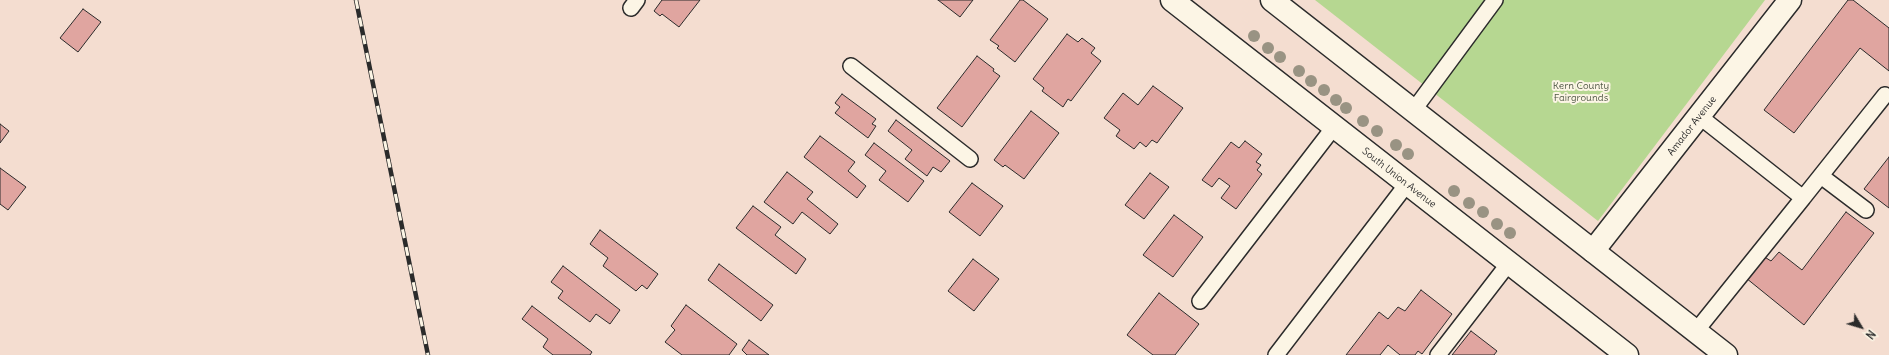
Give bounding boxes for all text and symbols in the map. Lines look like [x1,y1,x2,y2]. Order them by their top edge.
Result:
park label: Kern County Fairgrounds [1553,80,1609,104]
street label: Amador Avenue [1665,94,1719,158]
street label: South Union Avenue [1360,145,1438,211]
north arrow [1841,307,1881,347]
text: N [1863,327,1878,342]

